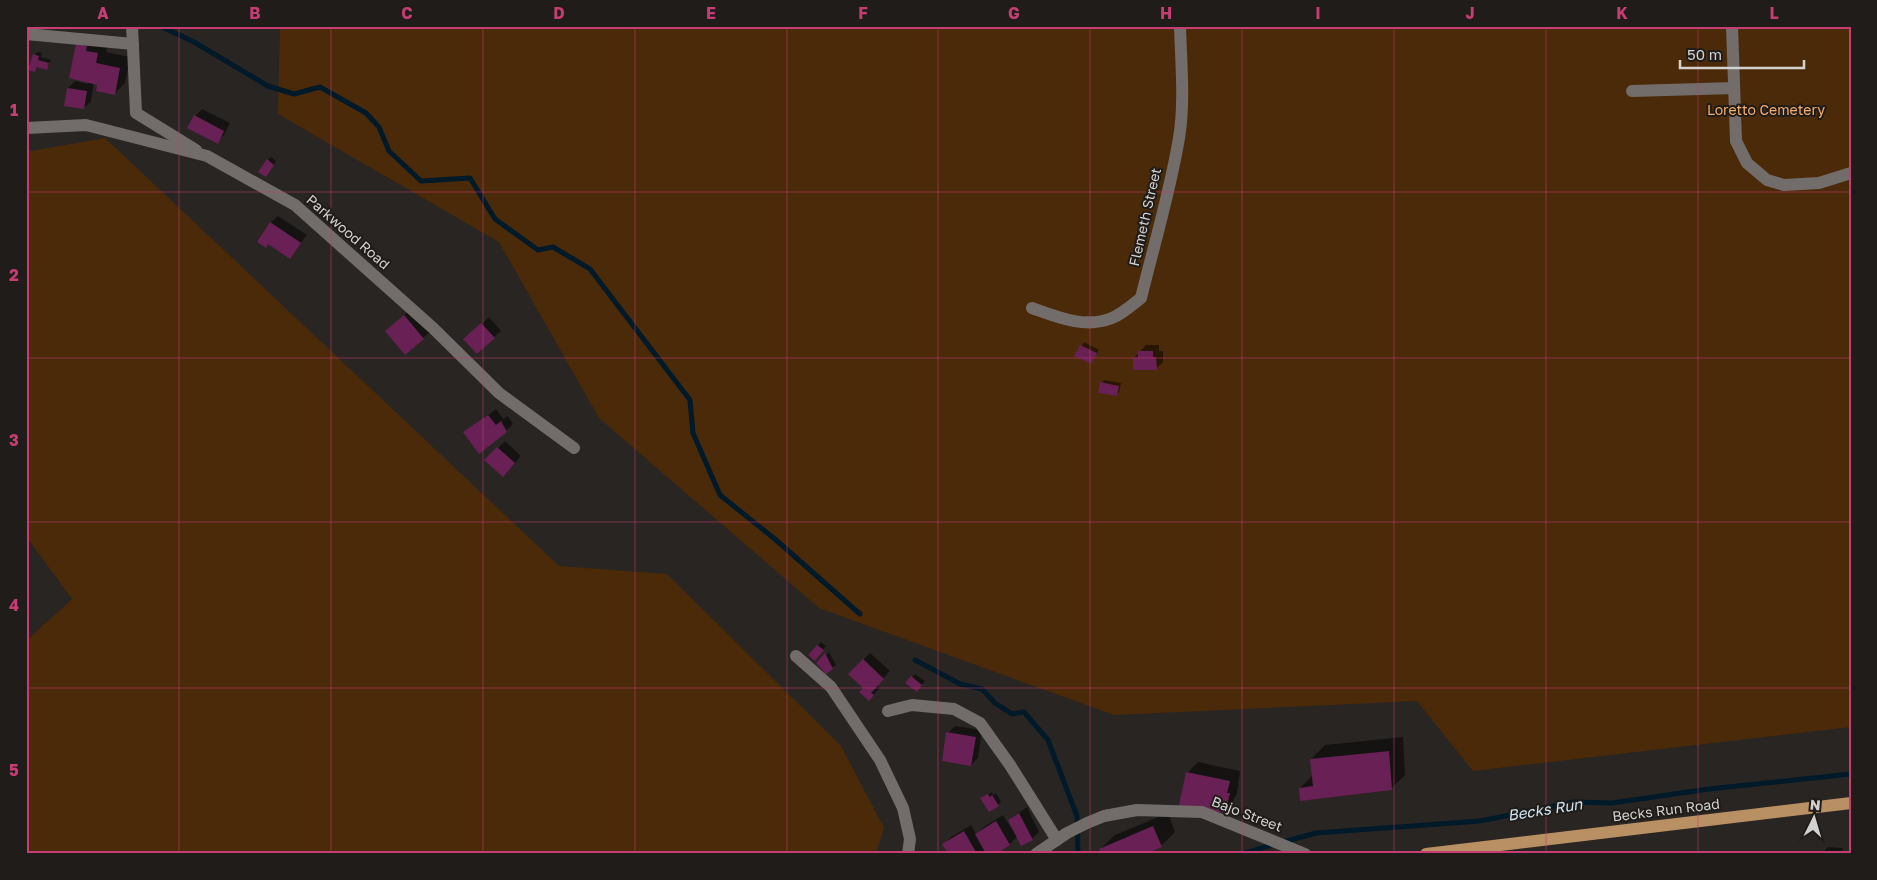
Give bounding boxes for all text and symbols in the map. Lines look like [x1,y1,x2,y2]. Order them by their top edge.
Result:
text: A [97,3,109,23]
text: B [249,3,261,23]
text: C [401,3,413,23]
text: D [553,3,565,23]
text: E [706,3,716,23]
text: F [858,3,868,23]
text: G [1008,3,1020,23]
text: H [1160,3,1172,23]
text: I [1315,3,1321,23]
text: J [1465,3,1475,23]
text: K [1616,3,1628,23]
text: L [1769,3,1779,23]
scale bar [1680,38,1803,70]
text: 50 m [1687,45,1722,63]
text: 1 [10,100,18,120]
park label: Loretto Cemetery [1707,101,1825,118]
street label: Flemeth Street [1125,166,1164,268]
street label: Parkwood Road [303,191,393,272]
text: 2 [9,265,19,285]
text: 3 [9,430,19,450]
text: 4 [9,595,19,615]
text: 5 [9,760,19,780]
street label: Bajo Street [1209,792,1285,835]
north arrow [1790,792,1840,842]
water label: Becks Run [1506,794,1584,824]
street label: Becks Run Road [1611,794,1721,825]
text: N [1809,796,1821,813]

